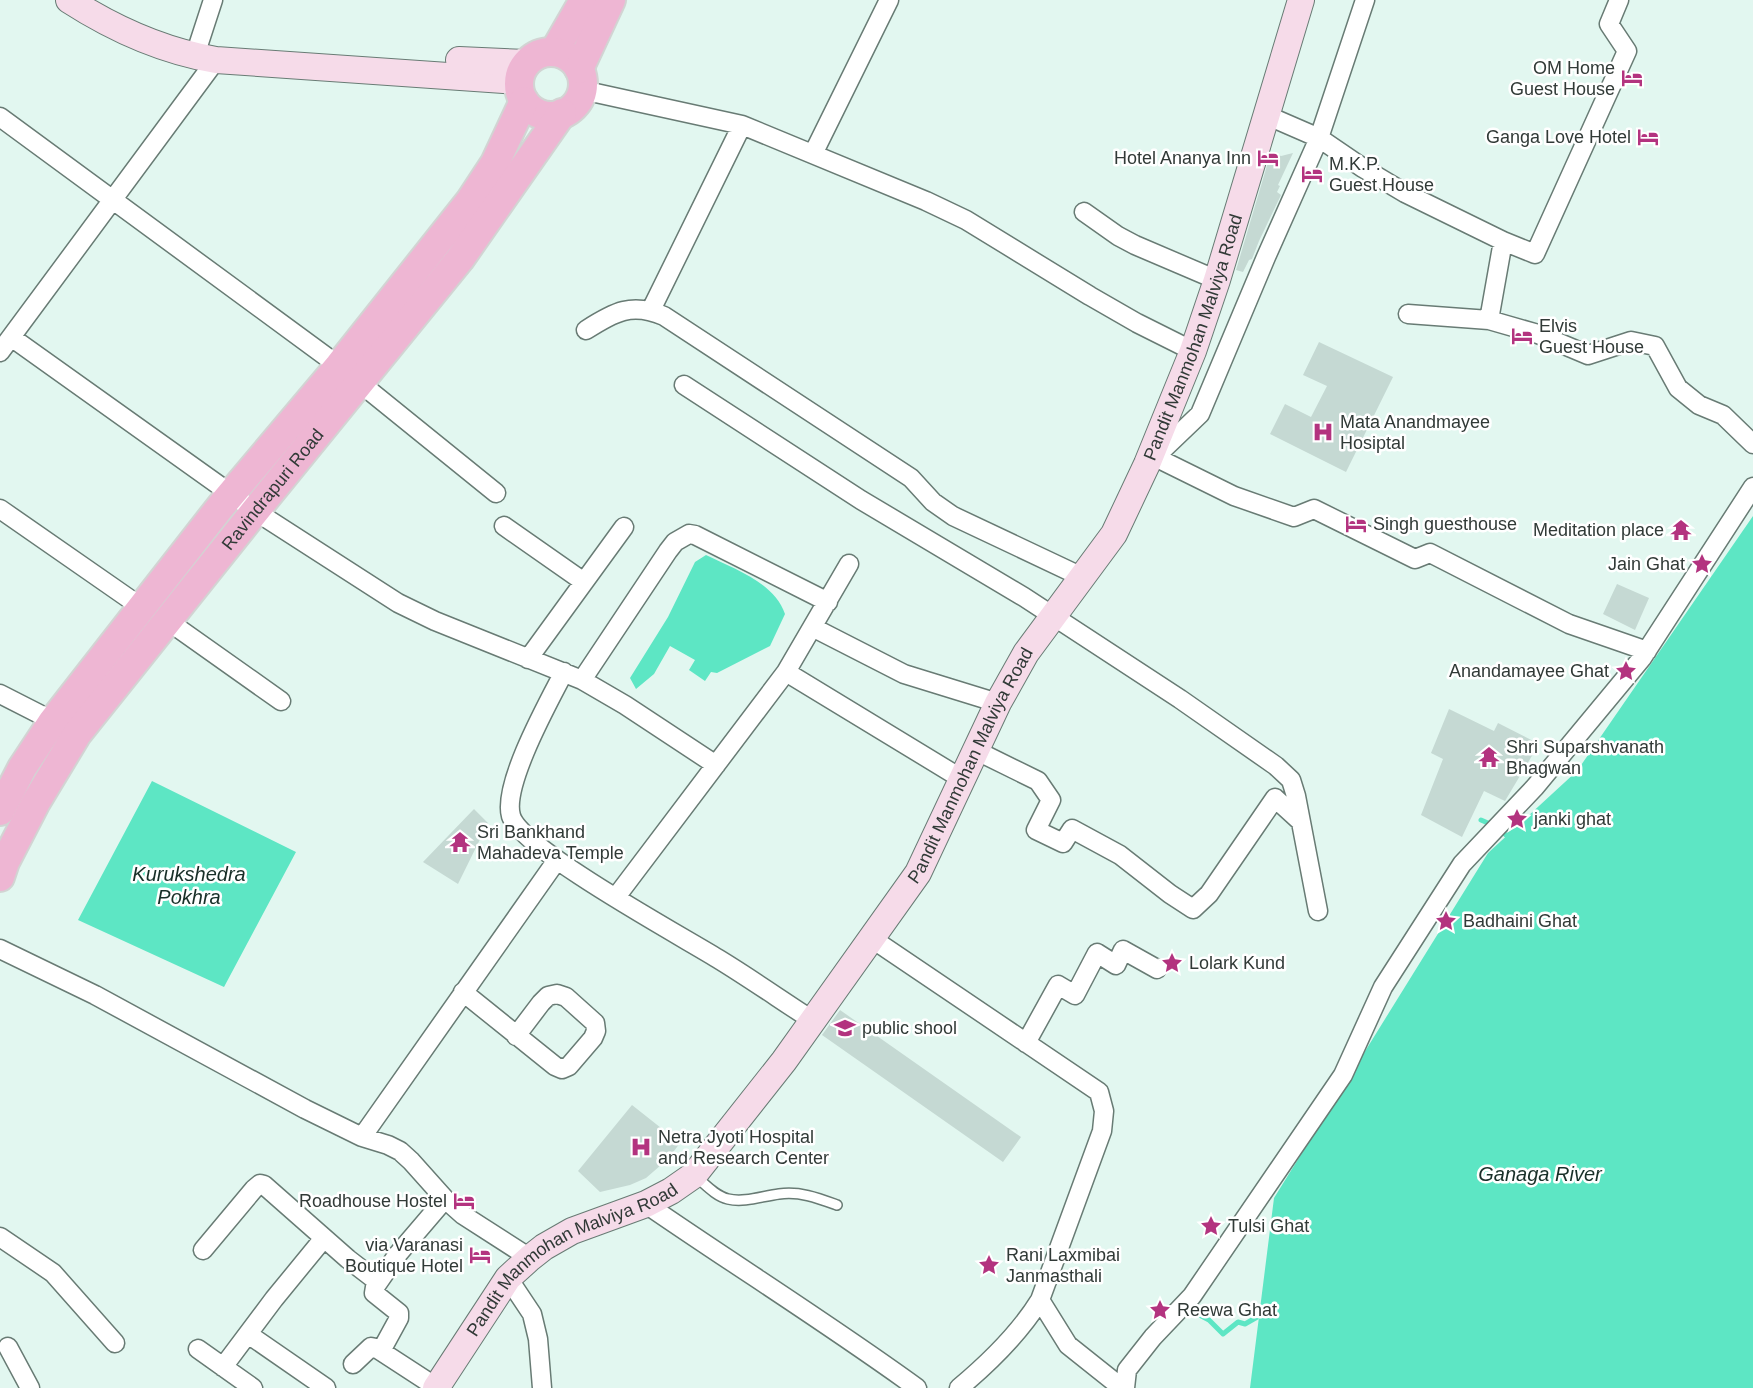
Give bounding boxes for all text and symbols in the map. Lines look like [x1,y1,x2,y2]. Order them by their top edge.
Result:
place label: OM Home Guest House [1510,58,1615,99]
hotel icon: OM Home Guest House [1620,66,1644,90]
hotel icon: Ganga Love Hotel [1636,125,1660,149]
place label: Ganga Love Hotel [1486,127,1631,147]
hotel icon: Hotel Ananya Inn [1256,146,1280,170]
place label: Hotel Ananya Inn [1114,148,1251,168]
place label: M.K.P. Guest House [1329,154,1434,195]
hotel icon: M.K.P. Guest House [1300,162,1324,186]
street label: Pandit Manmohan Malviya Road [1140,212,1246,463]
place label: Elvis Guest House [1539,316,1644,357]
hotel icon: Elvis Guest House [1510,324,1534,348]
place label: Mata Anandmayee Hosiptal [1340,412,1490,453]
hospital icon: Mata Anandmayee Hosiptal [1311,420,1335,444]
street label: Ravindrapuri Road [218,425,328,554]
hotel icon: Singh guesthouse [1344,512,1368,536]
place label: Singh guesthouse [1373,514,1517,534]
temple icon: Meditation place [1669,518,1693,542]
place label: Meditation place [1533,520,1664,540]
place icon: Jain Ghat [1690,552,1714,576]
place label: Jain Ghat [1608,554,1685,574]
street label: Pandit Manmohan Malviya Road [904,644,1037,887]
place icon: Anandamayee Ghat [1614,659,1638,683]
place label: Anandamayee Ghat [1449,661,1609,681]
place label: Shri Suparshvanath Bhagwan [1506,737,1664,778]
temple icon: Shri Suparshvanath Bhagwan [1477,745,1501,769]
place icon: janki ghat [1505,807,1529,831]
place label: janki ghat [1533,809,1611,829]
place label: Sri Bankhand Mahadeva Temple [477,822,624,863]
temple icon: Sri Bankhand Mahadeva Temple [448,830,472,854]
water label: Kurukshedra Pokhra [132,863,246,908]
place icon: Badhaini Ghat [1434,909,1458,933]
place label: Badhaini Ghat [1463,911,1577,931]
place icon: Lolark Kund [1160,951,1184,975]
place label: Lolark Kund [1189,953,1285,973]
school or university icon: public shool [833,1016,857,1040]
place label: public shool [862,1018,957,1038]
place label: Netra Jyoti Hospital and Research Center [658,1127,829,1168]
hospital icon: Netra Jyoti Hospital and Research Center [629,1135,653,1159]
water label: Ganaga River [1478,1163,1603,1185]
street label: Pandit Manmohan Malviya Road [463,1179,682,1340]
hotel icon: Roadhouse Hostel [452,1189,476,1213]
place label: Roadhouse Hostel [299,1191,447,1211]
place icon: Tulsi Ghat [1199,1214,1223,1238]
place label: Tulsi Ghat [1228,1216,1309,1236]
place label: via Varanasi Boutique Hotel [345,1235,463,1276]
hotel icon: via Varanasi Boutique Hotel [468,1243,492,1267]
place label: Rani Laxmibai Janmasthali [1006,1245,1120,1286]
place icon: Rani Laxmibai Janmasthali [977,1253,1001,1277]
place icon: Reewa Ghat [1148,1298,1172,1322]
place label: Reewa Ghat [1177,1300,1277,1320]

